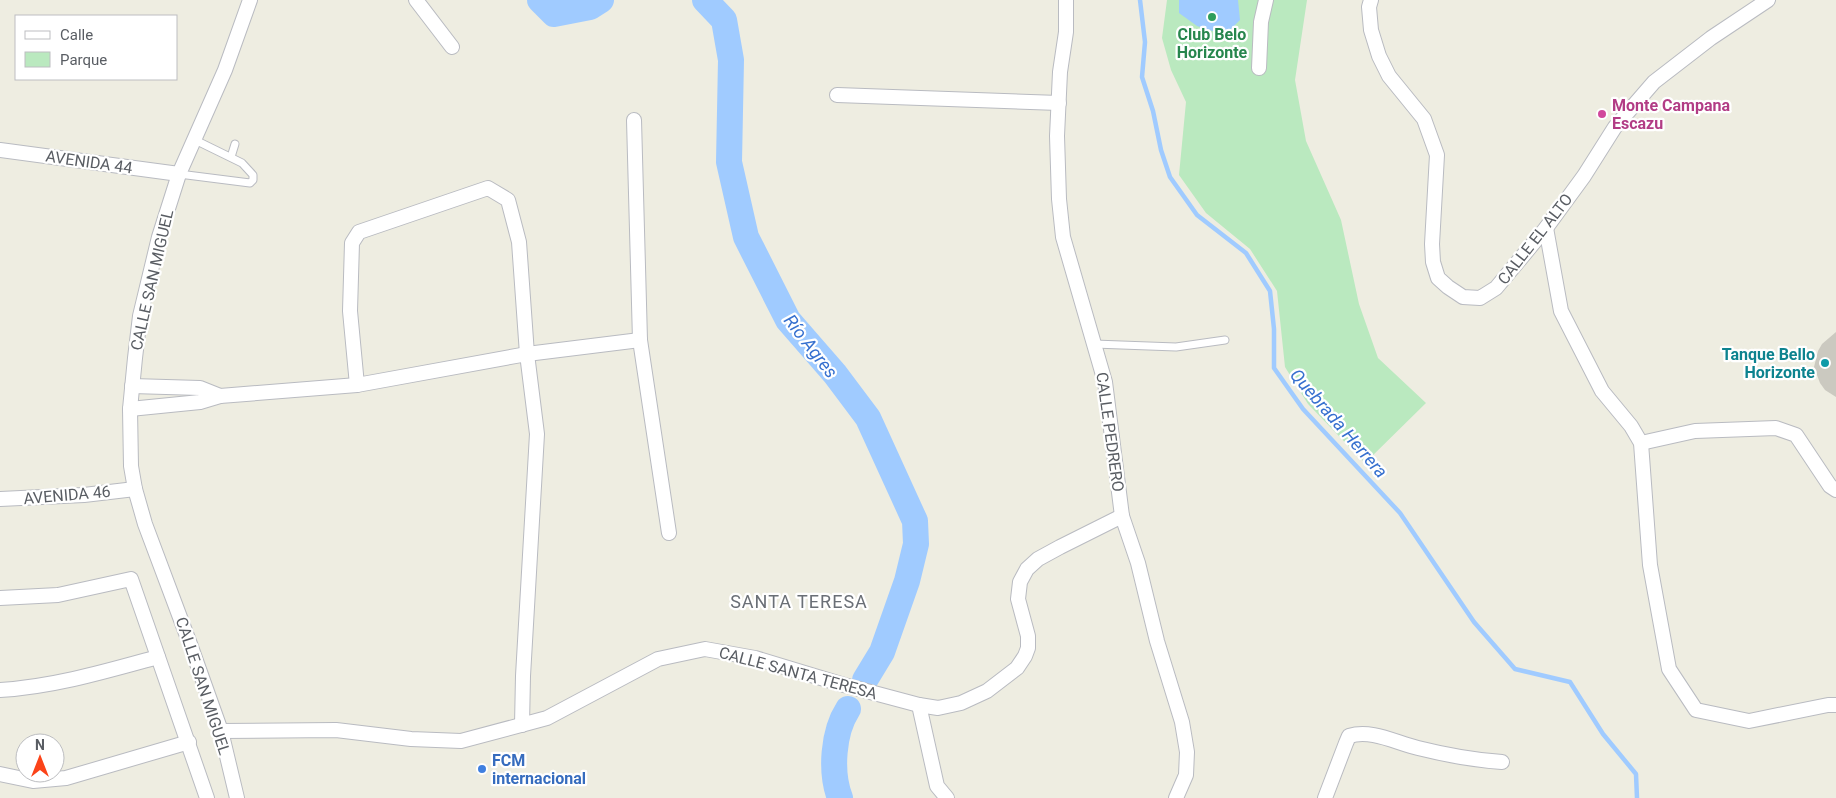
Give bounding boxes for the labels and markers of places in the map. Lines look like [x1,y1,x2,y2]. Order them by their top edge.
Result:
marker: Club Belo Horizonte [1206,11,1218,23]
place label: Club Belo Horizonte [1177,25,1248,62]
place label: Monte Campana Escazu [1612,96,1730,133]
marker: Monte Campana Escazu [1596,108,1608,120]
place label: Tanque Bello Horizonte [1722,345,1815,382]
marker: Tanque Bello Horizonte [1819,357,1831,369]
place label: FCM internacional [492,751,586,788]
marker: FCM internacional [476,763,488,775]

